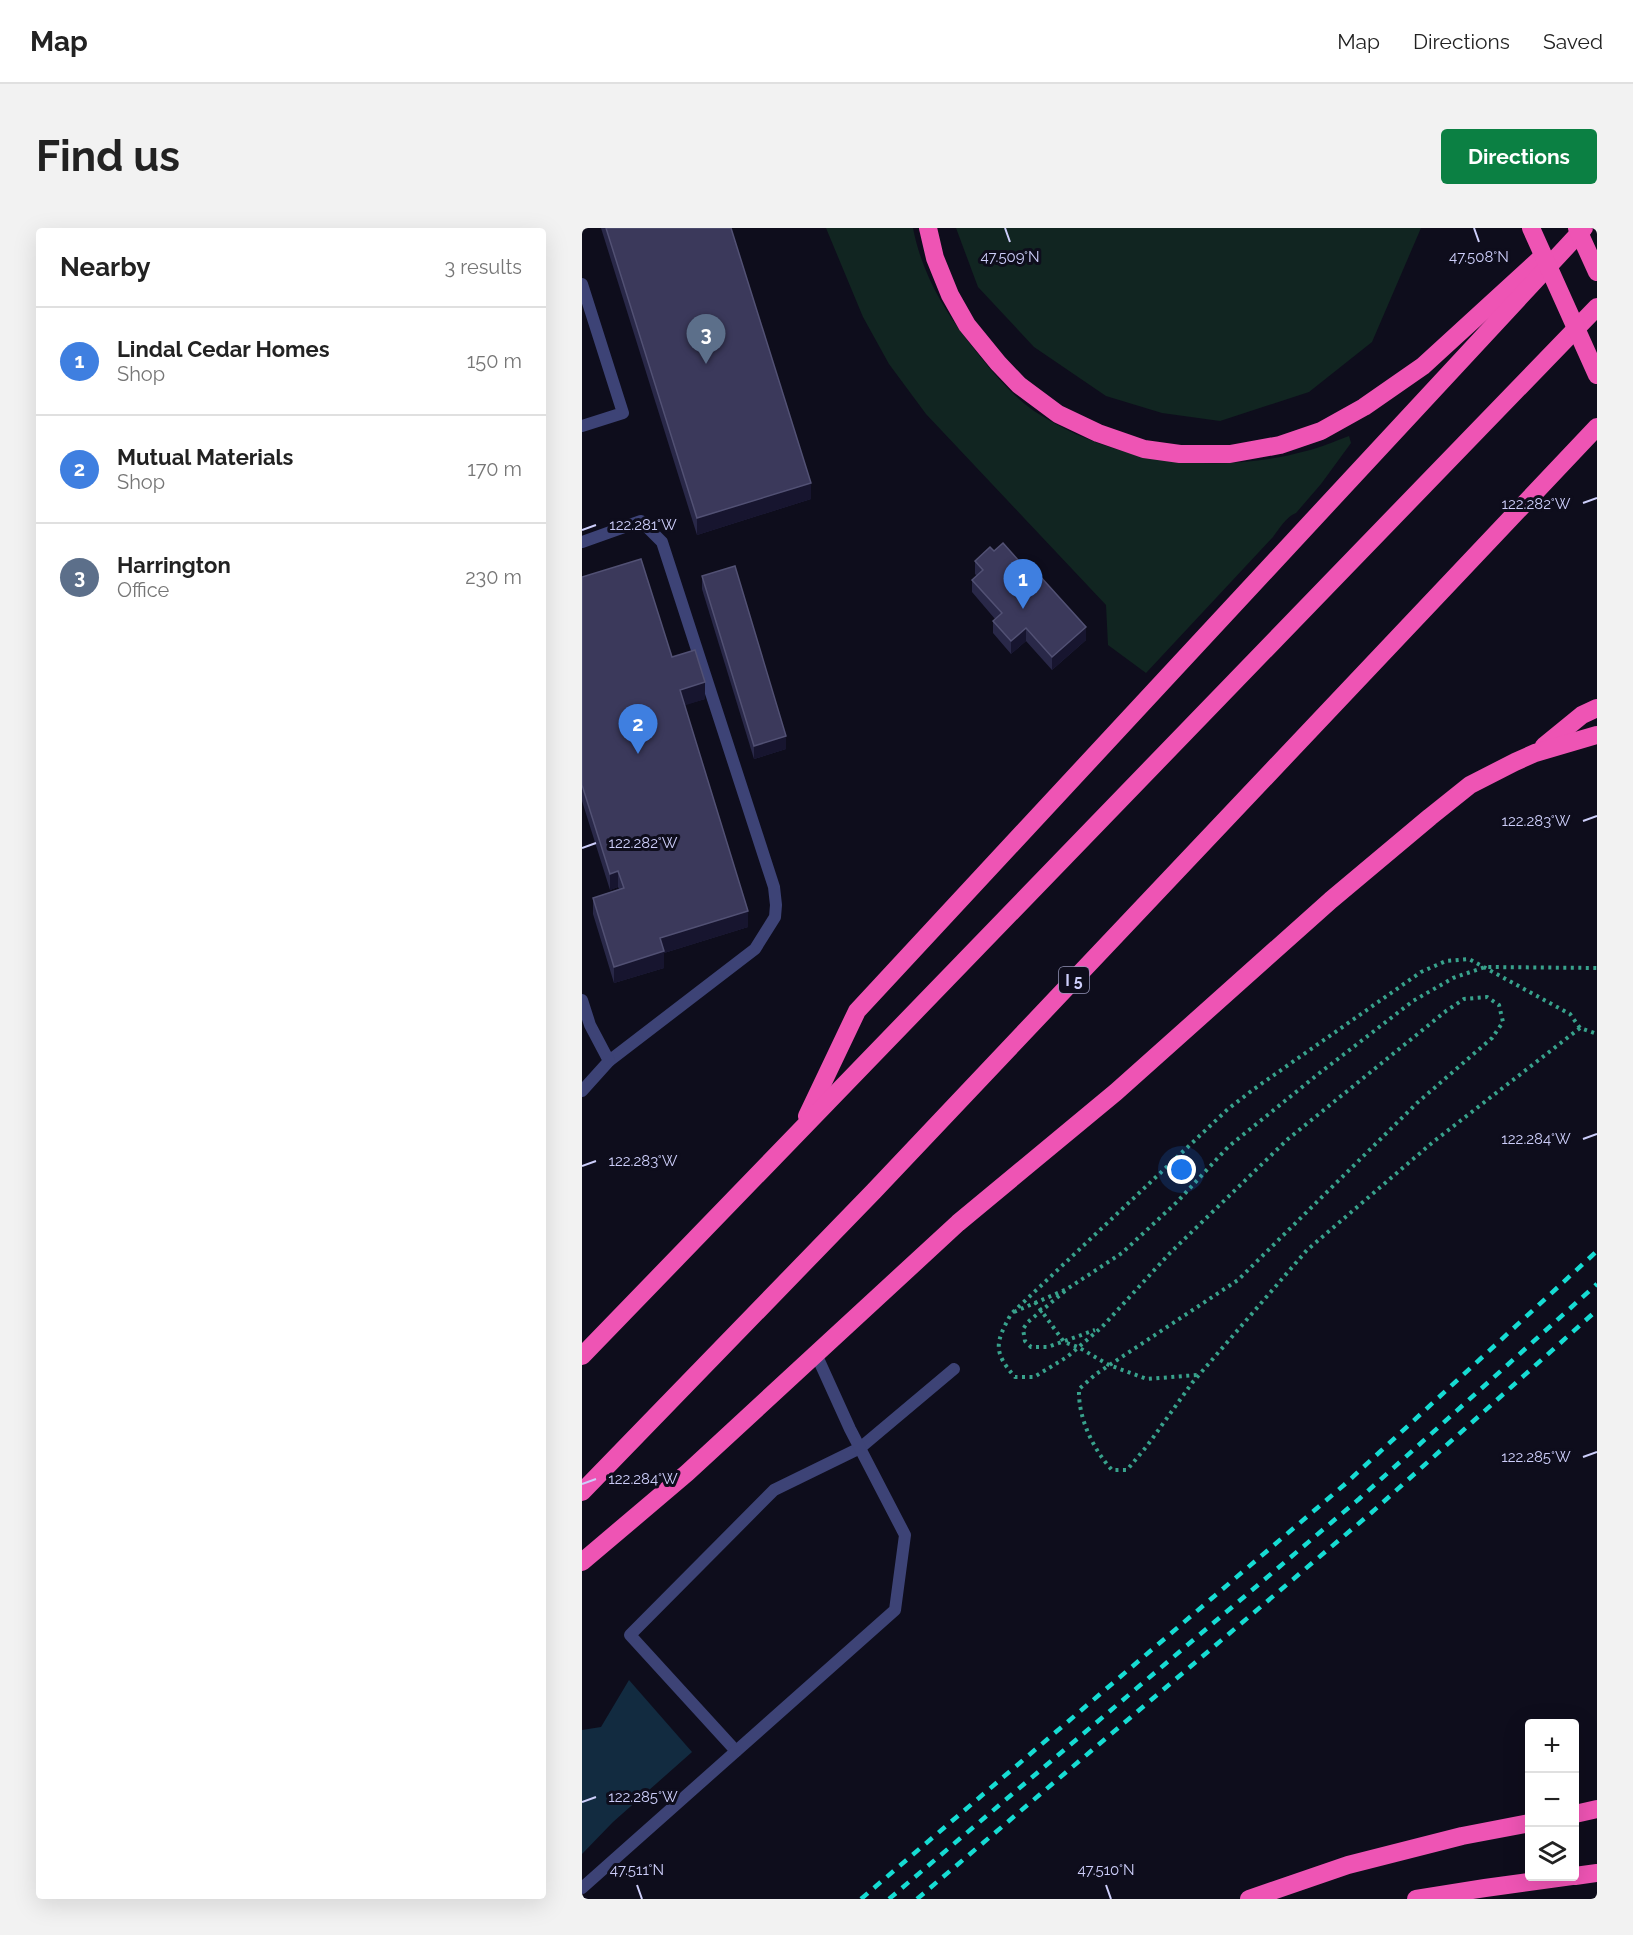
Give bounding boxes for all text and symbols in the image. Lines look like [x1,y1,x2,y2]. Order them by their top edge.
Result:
text: Map [30,25,88,58]
text: Map [1337,29,1380,54]
text: Directions [1413,29,1510,54]
text: Saved [1543,29,1603,54]
button: Directions [1441,129,1597,184]
text: Find us [36,132,180,181]
text: 47.509°N [980,248,1040,266]
text: 47.508°N [1449,248,1509,266]
text: Nearby [60,252,150,282]
text: 3 results [444,255,522,279]
pin: 3 [686,314,726,364]
text: Lindal Cedar Homes [117,336,330,362]
text: 1 [75,349,84,373]
text: 150 m [467,349,522,373]
text: Shop [117,362,165,386]
text: Mutual Materials [117,444,293,470]
text: 2 [74,457,85,481]
text: 170 m [467,457,522,481]
text: Shop [117,470,165,494]
text: 122.282°W [1502,495,1571,513]
text: 122.281°W [609,516,677,534]
text: Harrington [117,552,231,578]
pin: 1 [1004,560,1042,609]
text: 3 [74,565,85,589]
text: 230 m [465,565,522,589]
text: Office [117,578,169,602]
pin: 2 [618,704,658,754]
text: 122.283°W [1502,812,1571,830]
text: 122.282°W [609,834,678,852]
road number: I 5 [1059,967,1089,993]
text: 122.284°W [1501,1130,1571,1148]
text: 122.283°W [609,1152,678,1170]
your location [1167,1155,1196,1184]
text: 122.285°W [1501,1448,1571,1466]
text: 122.284°W [608,1470,678,1488]
map controls [1525,1719,1579,1881]
button: + [1525,1719,1579,1773]
button: − [1525,1773,1579,1827]
text: 122.285°W [608,1788,678,1806]
button: layers [1525,1827,1579,1881]
text: 47.511°N [610,1861,664,1879]
text: 47.510°N [1077,1861,1135,1879]

